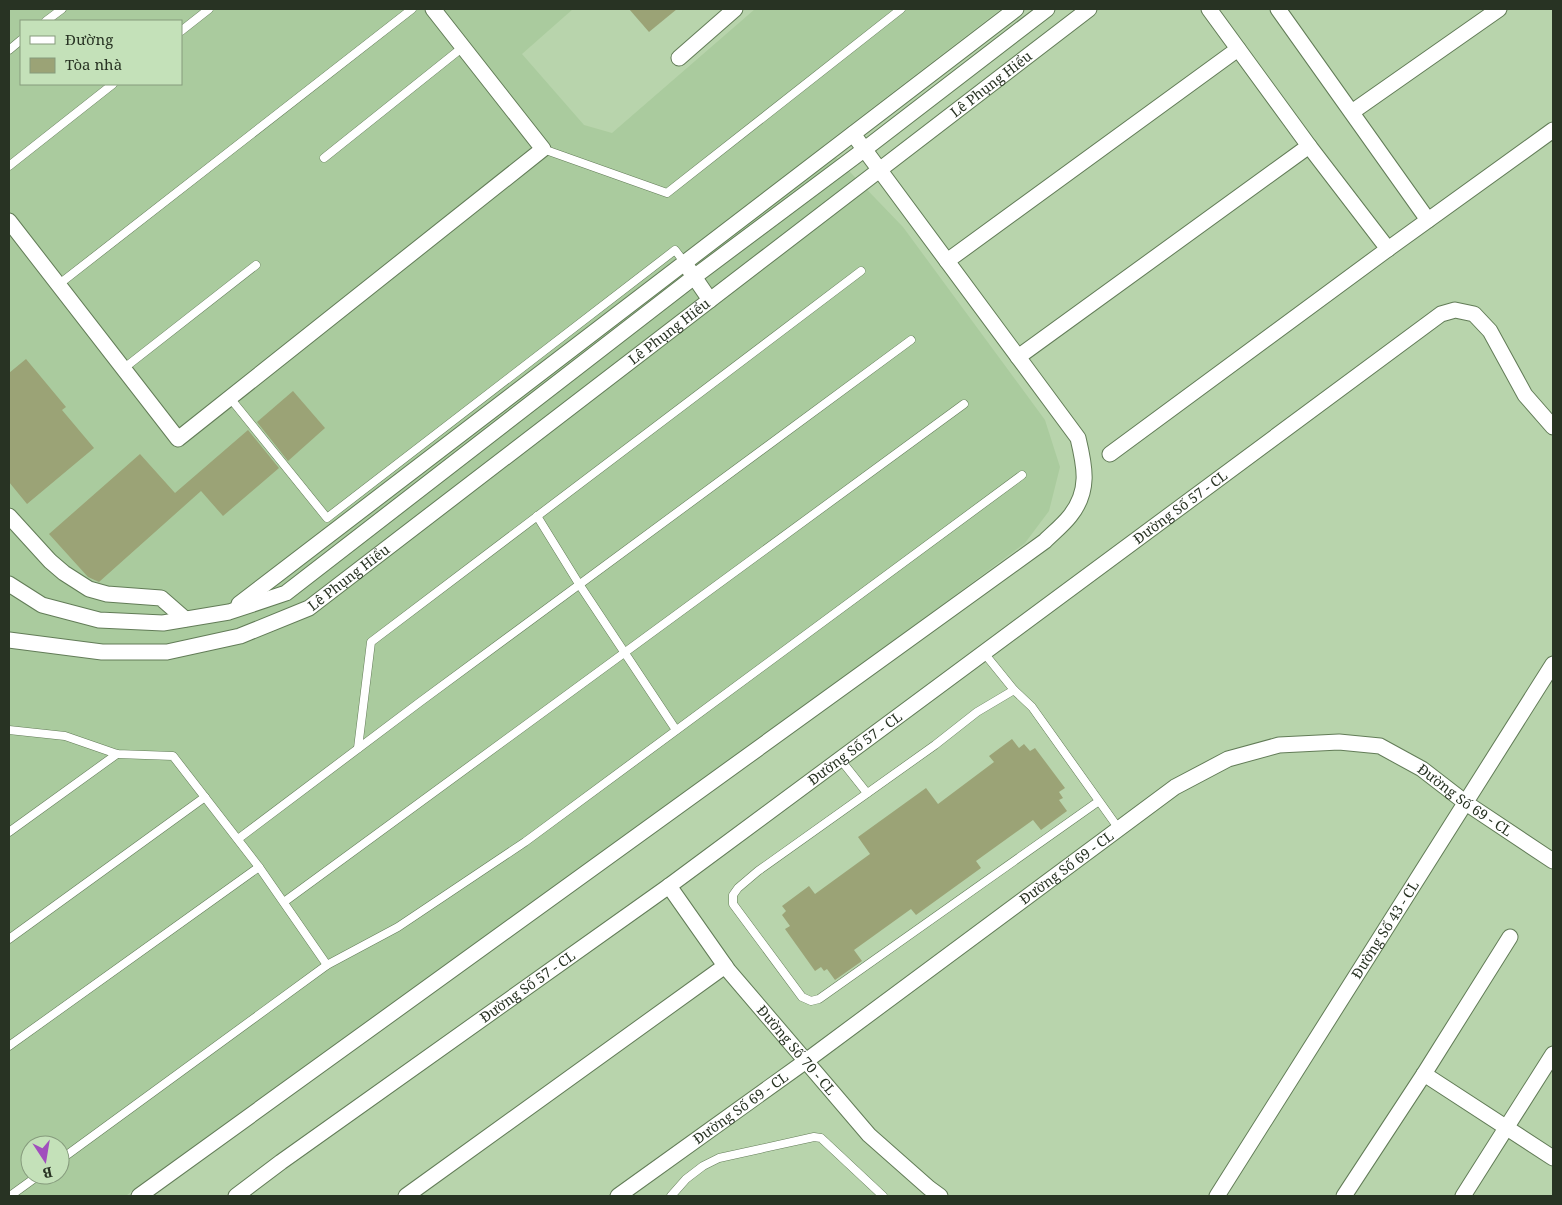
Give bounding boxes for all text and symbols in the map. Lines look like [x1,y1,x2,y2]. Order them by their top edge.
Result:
legend [20,20,182,85]
text: Đường [65,29,113,49]
street label: Lê Phụng Hiểu [946,46,1036,121]
text: Tòa nhà [65,54,122,74]
street label: Lê Phụng Hiểu [624,294,714,369]
street label: Đường Số 57 - CL [1129,465,1231,548]
street label: Lê Phụng Hiểu [304,540,393,615]
street label: Đường Số 57 - CL [804,706,906,789]
street label: Đường Số 69 - CL [1414,759,1516,840]
street label: Đường Số 69 - CL [1015,826,1117,908]
street label: Đường Số 43 - CL [1347,876,1423,982]
street label: Đường Số 57 - CL [476,946,579,1027]
street label: Đường Số 70 - CL [753,1001,841,1099]
street label: Đường Số 69 - CL [689,1067,792,1148]
north arrow [20,1135,70,1185]
text: B [41,1163,54,1183]

